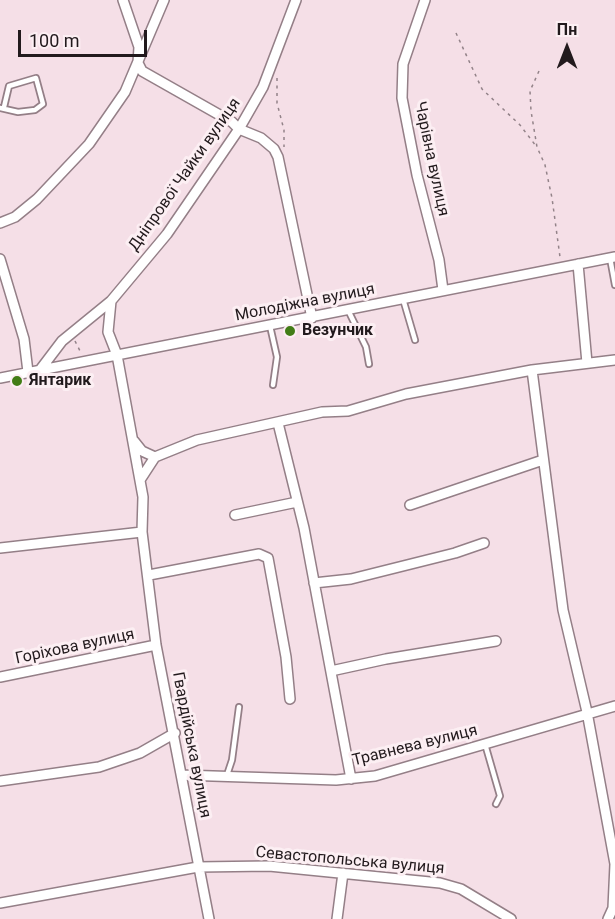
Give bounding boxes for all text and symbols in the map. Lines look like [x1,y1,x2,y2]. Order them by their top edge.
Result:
scale bar [21,18,150,56]
north arrow [537,18,597,78]
text: Пн [557,20,577,39]
text: 100 m [29,30,80,51]
street label: Дніпрової Чайки вулиця [125,95,245,255]
street label: Чарівна вулиця [409,100,453,218]
street label: Молодіжна вулиця [234,280,376,326]
place label: Везунчик [302,321,373,341]
marker: Везунчик [283,324,297,338]
place label: Янтарик [29,371,91,391]
marker: Янтарик [10,374,24,388]
street label: Горіхова вулиця [14,625,136,669]
street label: Гвардійська вулиця [167,670,215,820]
street label: Травнева вулиця [350,721,480,771]
street label: Севастопольська вулиця [255,843,445,879]

